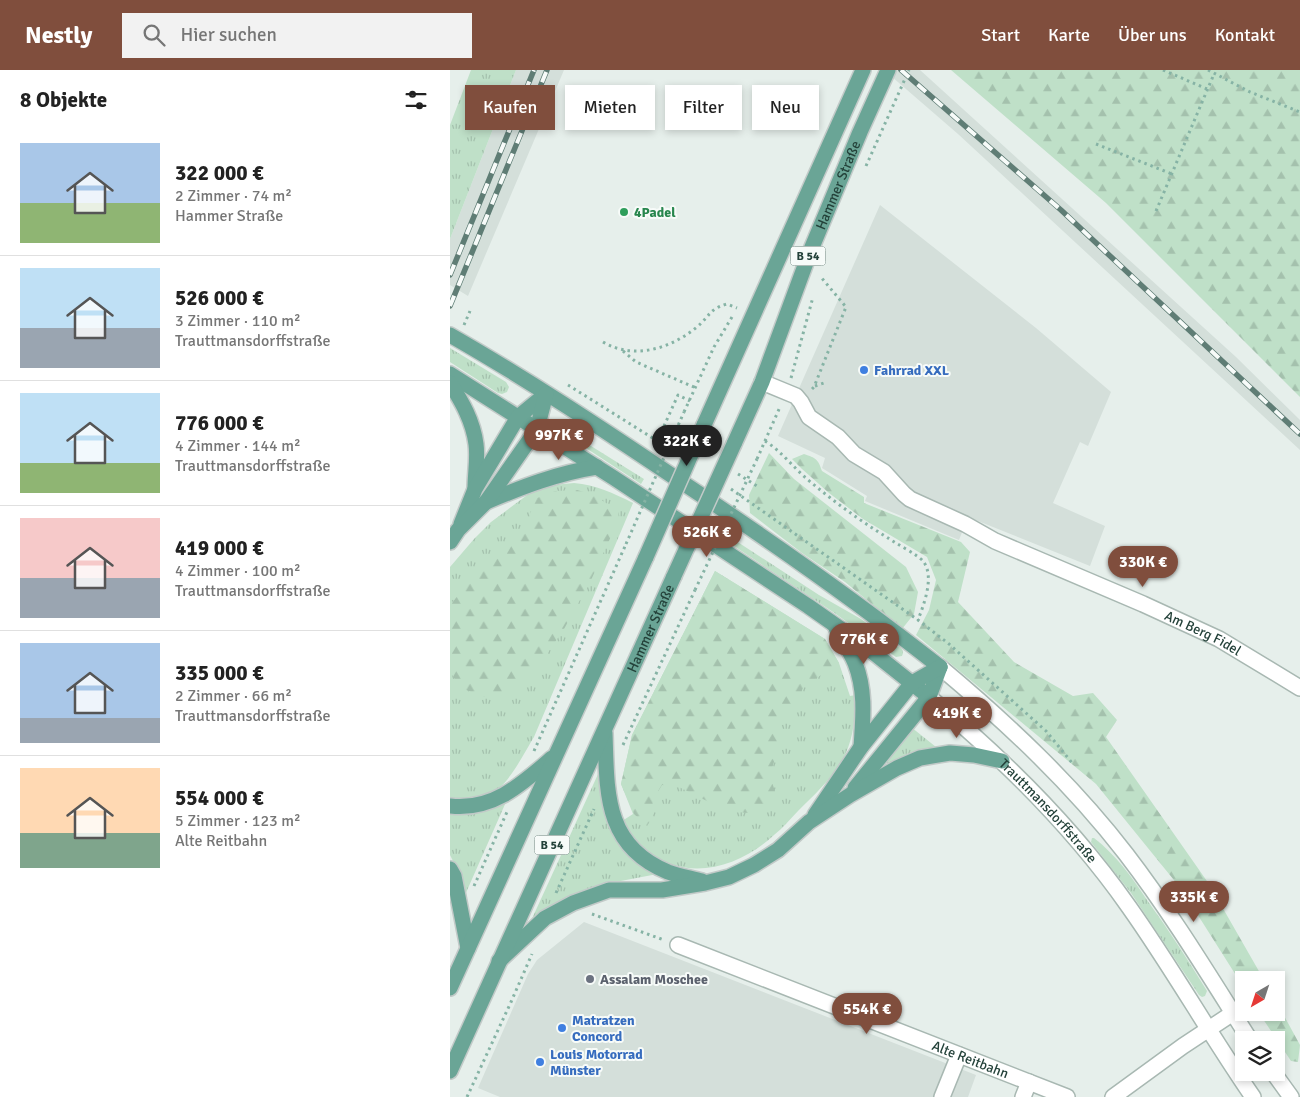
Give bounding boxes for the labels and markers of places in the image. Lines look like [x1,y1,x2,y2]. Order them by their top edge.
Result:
place label: 4Padel [634,204,676,221]
marker: 4Padel [618,206,630,218]
place label: Fahrrad XXL [874,362,950,379]
marker: Fahrrad XXL [858,364,870,376]
pin: 997K € [518,418,600,461]
pin: 322K € [646,424,728,467]
pin: 526K € [666,516,748,558]
pin: 330K € [1102,546,1184,588]
pin: 776K € [823,622,905,665]
pin: 419K € [916,696,998,739]
pin: 335K € [1153,880,1235,923]
place label: Assalam Moschee [600,971,708,988]
marker: Assalam Moschee [584,973,596,985]
pin: 554K € [826,992,908,1035]
place label: Matratzen Concord [572,1012,635,1045]
marker: Matratzen Concord [556,1022,568,1034]
place label: Louis Motorrad Münster [550,1046,643,1079]
marker: Louis Motorrad Münster [534,1056,546,1068]

